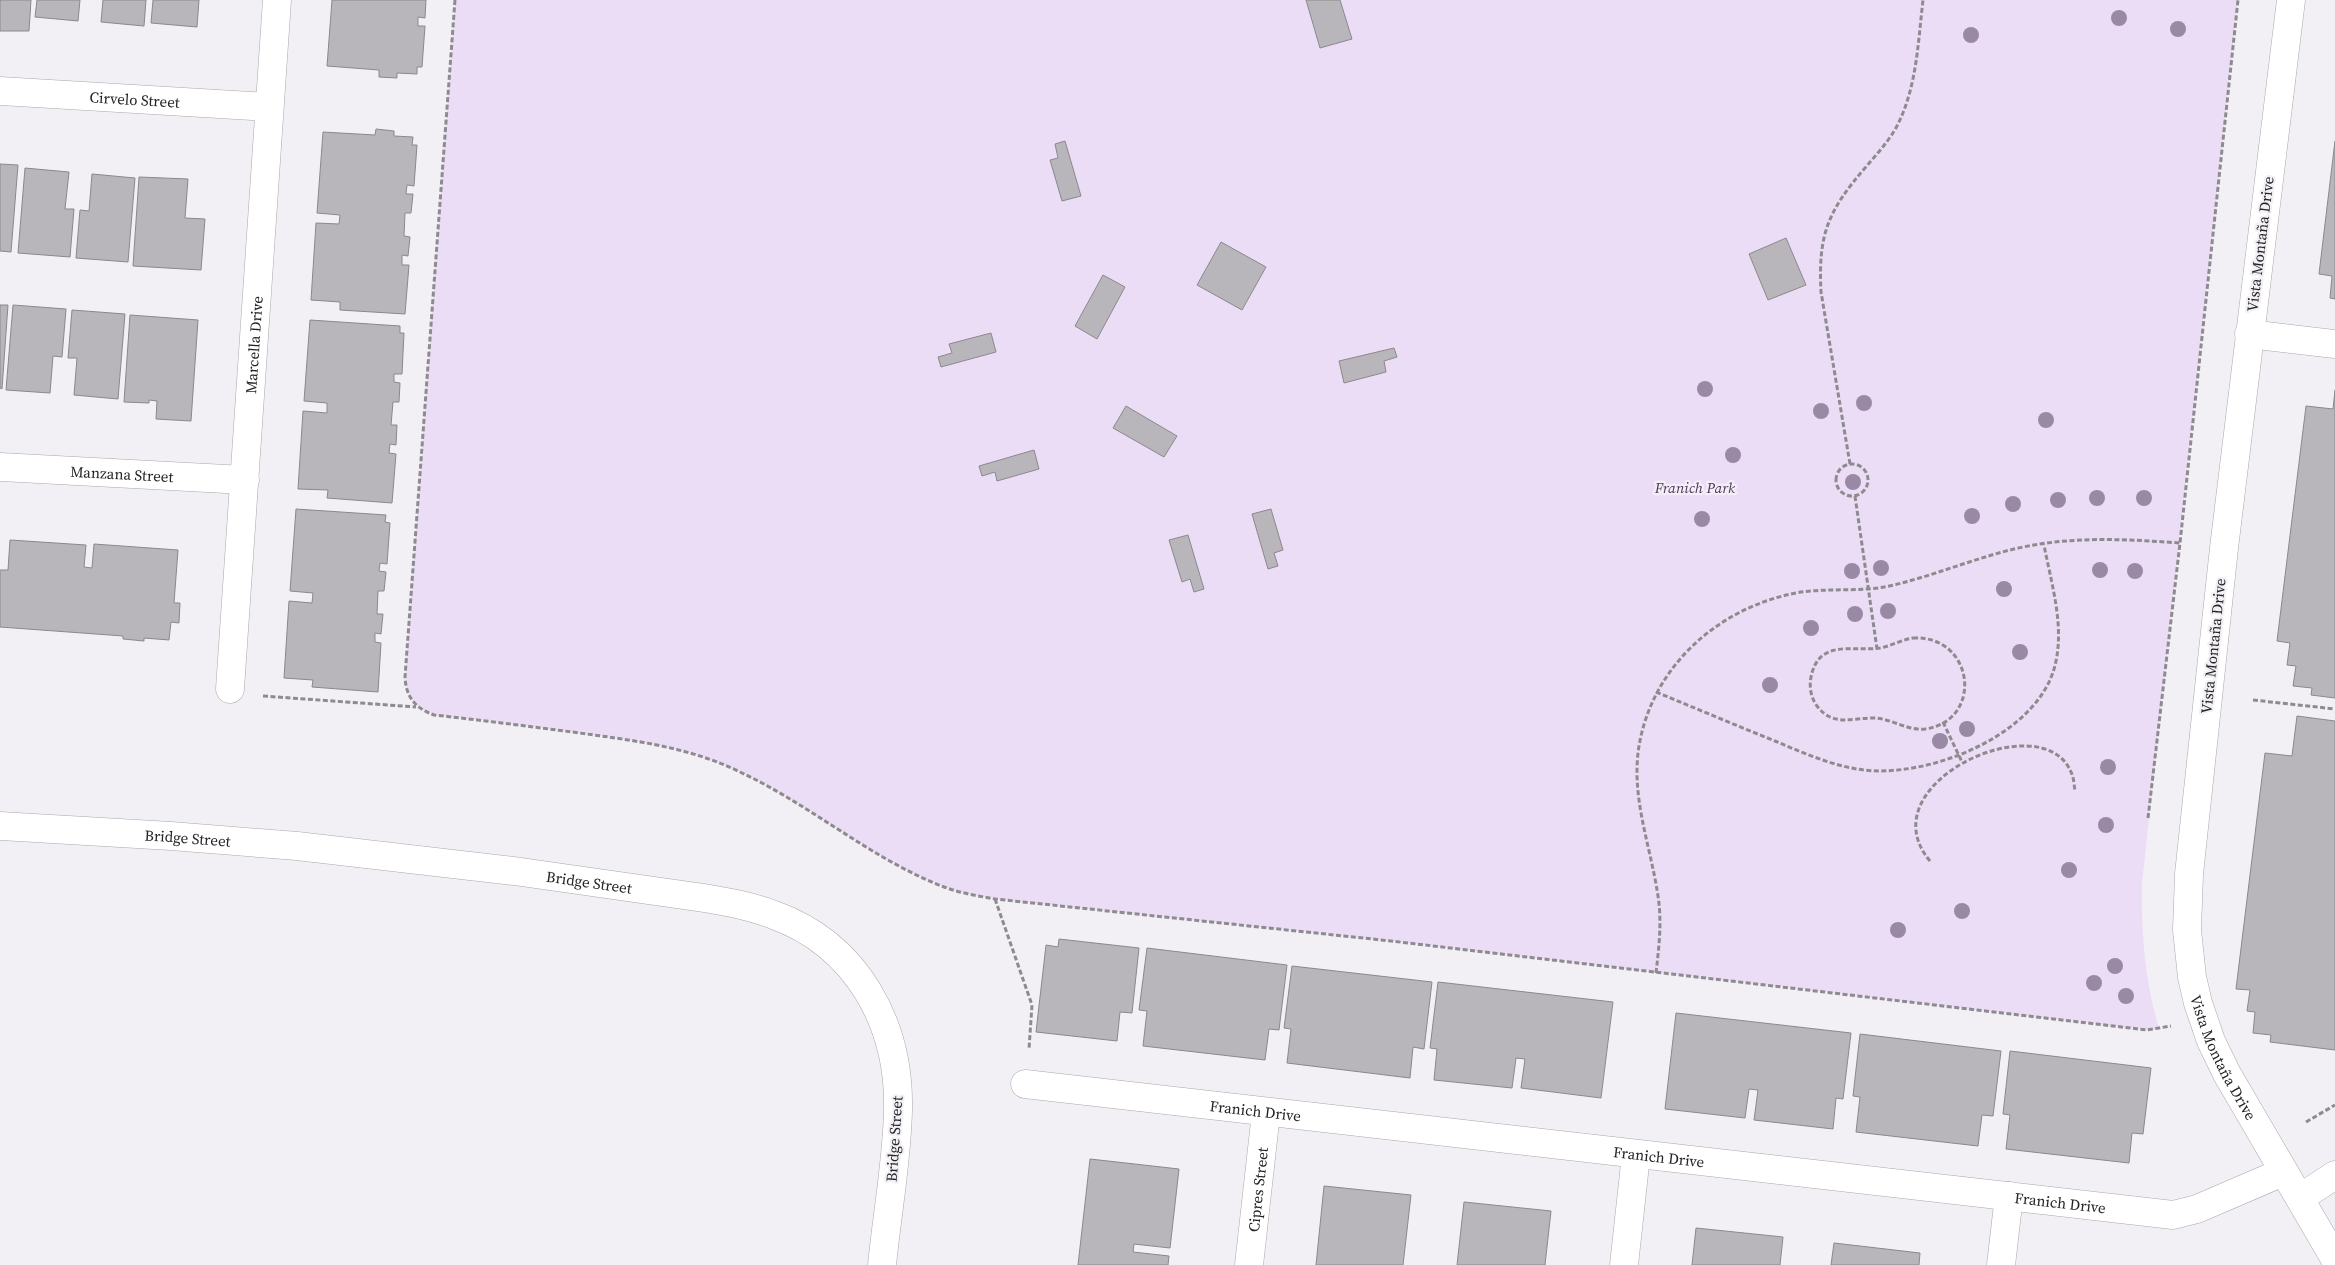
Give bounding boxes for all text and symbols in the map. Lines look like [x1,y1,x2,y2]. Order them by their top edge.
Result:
street label: Cirvelo Street [89,86,181,112]
street label: Vista Montaña Drive [2241,175,2279,313]
street label: Marcella Drive [240,295,267,394]
street label: Manzana Street [70,460,174,487]
park label: Franich Park [1654,477,1736,498]
street label: Vista Montaña Drive [2195,577,2231,715]
street label: Bridge Street [144,824,232,851]
street label: Bridge Street [545,865,633,898]
street label: Vista Montaña Drive [2186,993,2262,1124]
street label: Bridge Street [881,1095,907,1183]
street label: Franich Drive [1209,1095,1303,1126]
street label: Franich Drive [1612,1141,1706,1172]
street label: Cipres Street [1242,1146,1273,1233]
street label: Franich Drive [2014,1187,2107,1218]

